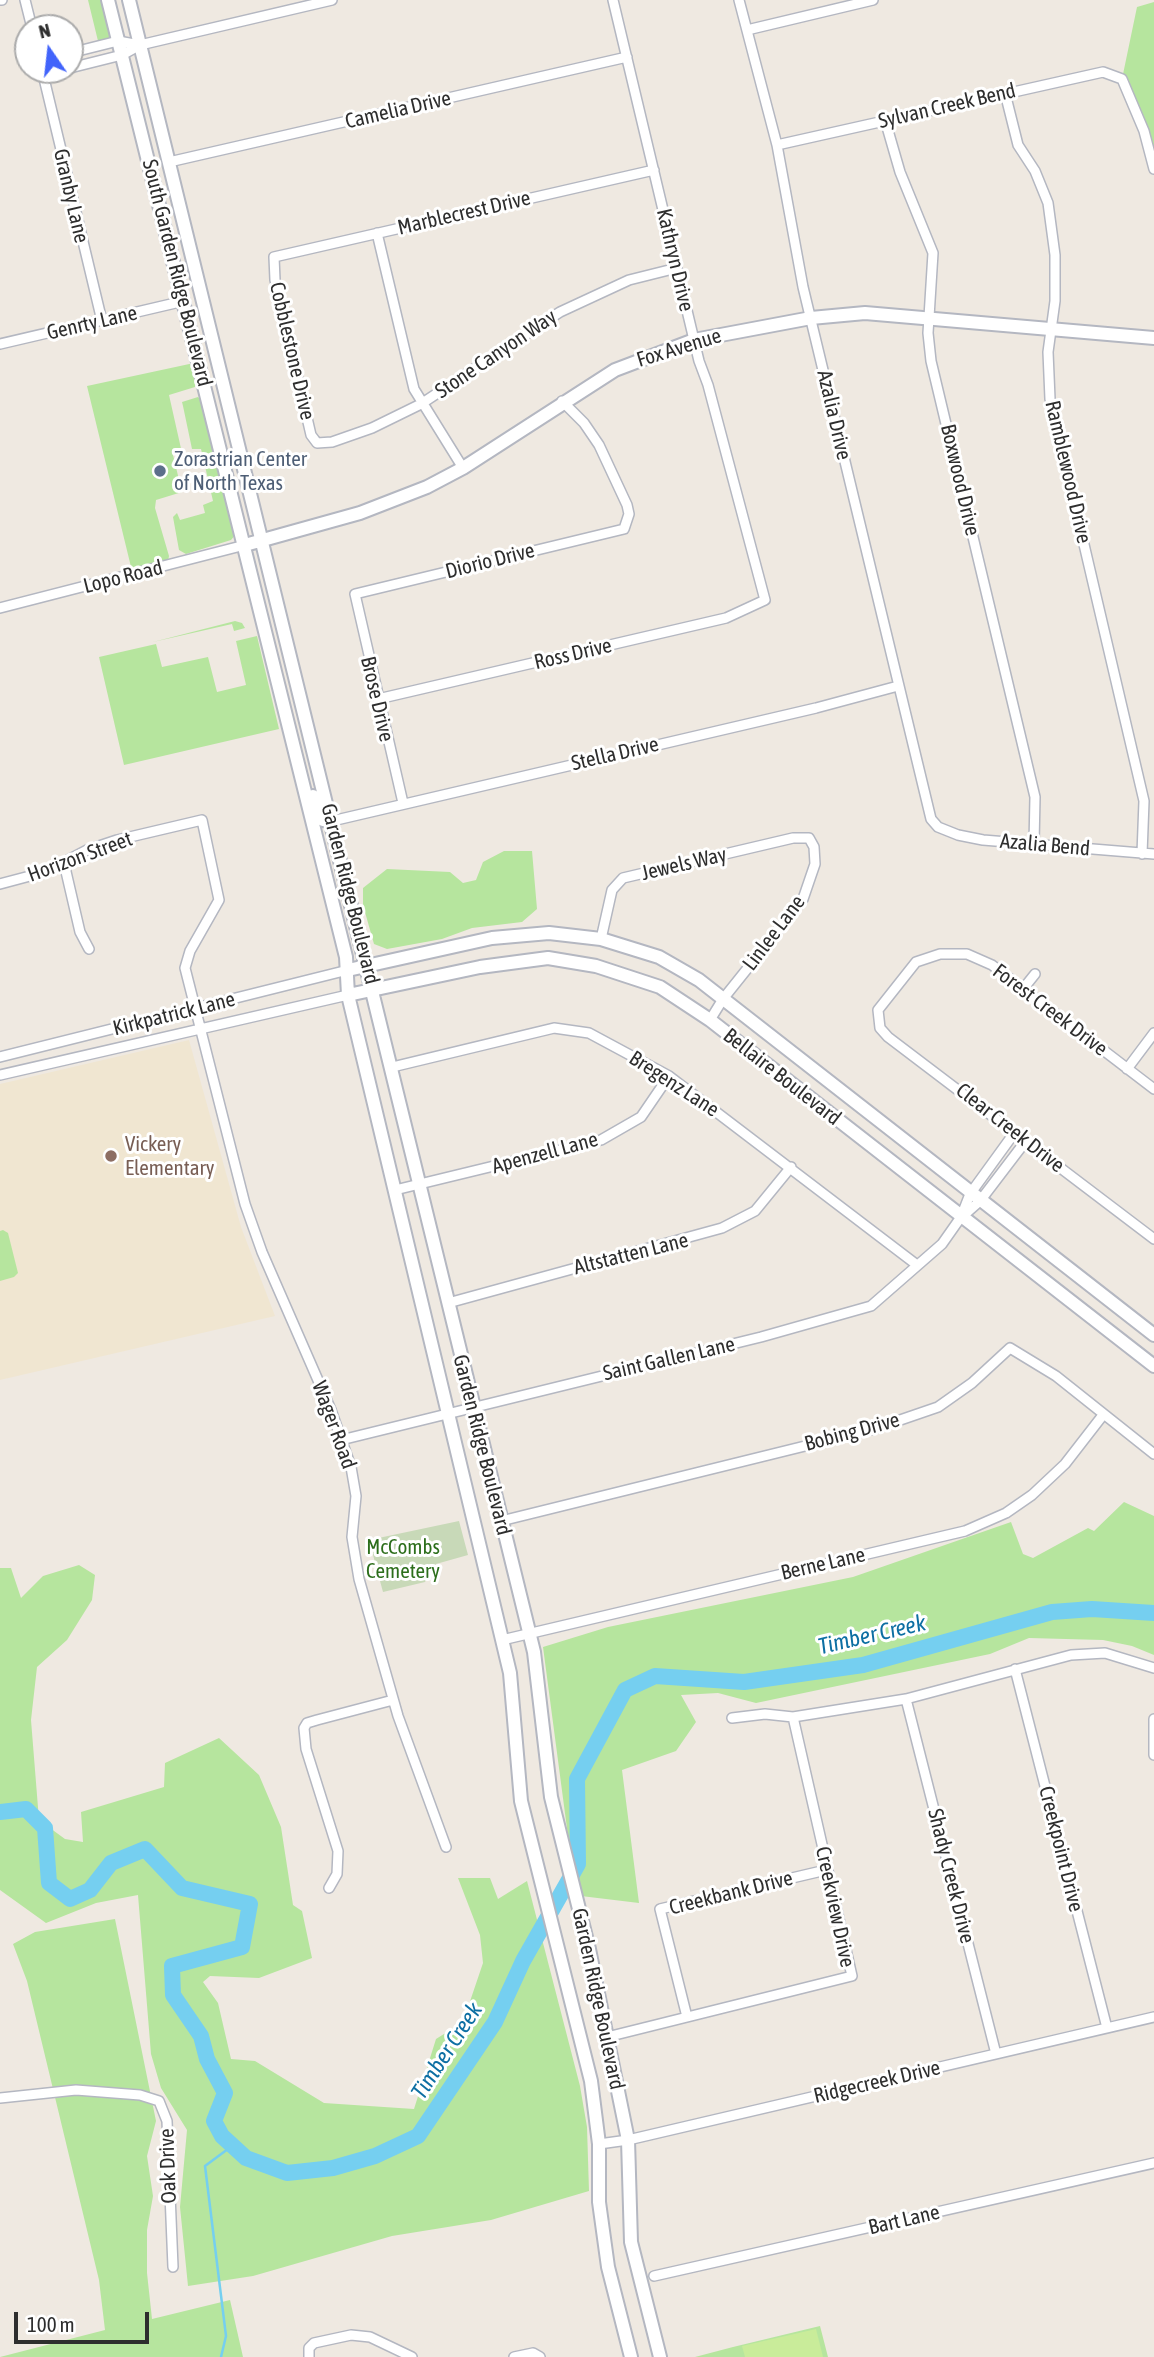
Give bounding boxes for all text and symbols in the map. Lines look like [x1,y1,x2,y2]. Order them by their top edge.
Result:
north arrow [14,14,84,84]
text: N [36,19,53,43]
street label: Sylvan Creek Bend [876,78,1018,134]
street label: Camelia Drive [343,86,453,134]
street label: Granby Lane [48,147,94,245]
street label: South Garden Ridge Boulevard [137,157,217,389]
street label: Marblecrest Drive [395,185,533,241]
street label: Kathryn Drive [651,206,699,314]
street label: Cobblestone Drive [264,280,320,422]
street label: Genrty Lane [44,300,140,346]
street label: Stone Canyon Way [431,304,561,404]
street label: Fox Avenue [634,323,724,373]
street label: Azalia Drive [811,368,857,462]
street label: Ramblewood Drive [1039,398,1097,546]
street label: Boxwood Drive [935,422,985,538]
place label: Zorastrian Center of North Texas [174,446,307,496]
marker: Zorastrian Center of North Texas [152,463,168,479]
street label: Diorio Drive [443,538,537,584]
street label: Lopo Road [81,555,165,599]
street label: Ross Drive [532,633,614,675]
street label: Brose Drive [355,654,399,744]
street label: Stella Drive [569,732,661,776]
street label: Garden Ridge Boulevard [315,801,385,987]
street label: Horizon Street [24,826,136,888]
street label: Azalia Bend [999,829,1091,861]
street label: Jewels Way [639,842,729,886]
street label: Linlee Lane [737,890,811,976]
street label: Forest Creek Drive [988,959,1112,1061]
street label: Kirkpatrick Lane [110,987,238,1041]
street label: Bellaire Boulevard [718,1023,846,1131]
street label: Bregenz Lane [624,1046,724,1122]
street label: Clear Creek Drive [951,1078,1069,1178]
street label: Apenzell Lane [489,1127,601,1179]
place label: Vickery Elementary [125,1131,214,1181]
marker: Vickery Elementary [103,1148,119,1164]
street label: Altstatten Lane [571,1228,691,1280]
street label: Saint Gallen Lane [601,1332,737,1386]
street label: Garden Ridge Boulevard [447,1352,517,1538]
street label: Wager Road [306,1378,362,1472]
street label: Bobing Drive [802,1407,902,1457]
park label: McCombs Cemetery [366,1534,440,1584]
street label: Berne Lane [778,1542,868,1586]
water label: Timber Creek [815,1609,929,1661]
street label: Creekpoint Drive [1033,1784,1089,1914]
street label: Shady Creek Drive [922,1806,980,1946]
street label: Creekview Drive [810,1844,860,1970]
street label: Creekbank Drive [667,1865,795,1921]
street label: Garden Ridge Boulevard [566,1906,630,2092]
water label: Timber Creek [406,1997,488,2105]
street label: Ridgecreek Drive [811,2055,943,2109]
street label: Oak Drive [154,2128,182,2204]
street label: Bart Lane [866,2200,942,2240]
scale bar [18,2298,152,2342]
text: 100 m [27,2312,75,2336]

